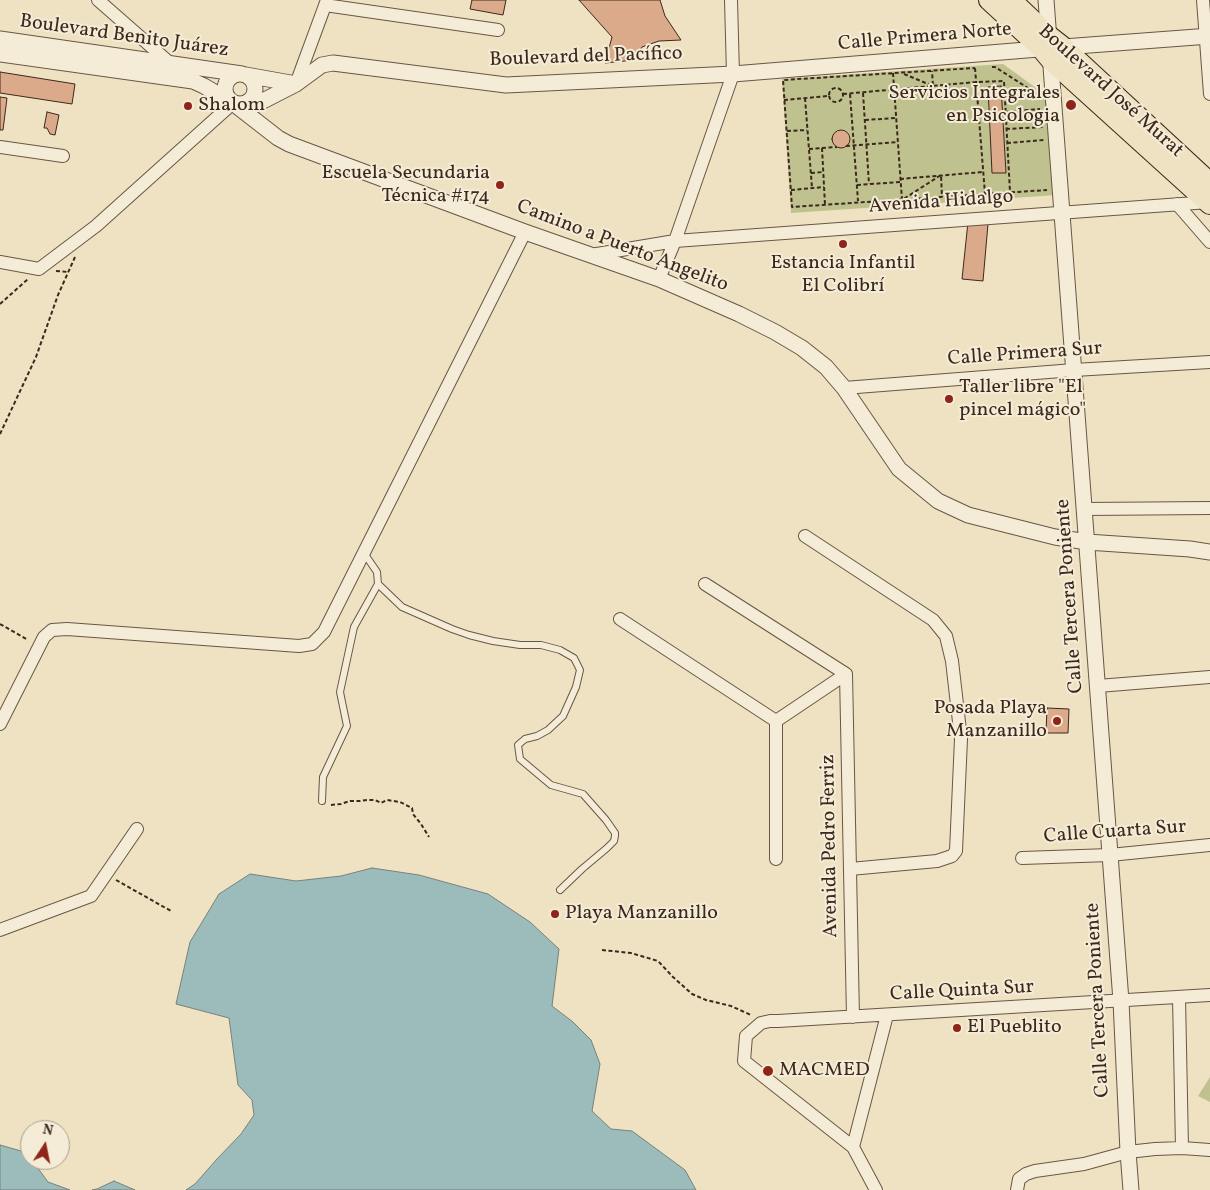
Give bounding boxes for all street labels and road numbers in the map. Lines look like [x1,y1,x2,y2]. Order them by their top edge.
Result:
street label: Boulevard Benito Juárez [18,10,230,64]
street label: Calle Primera Norte [837,18,1013,58]
street label: Boulevard José Murat [1032,20,1188,164]
street label: Boulevard del Pacífico [489,43,683,73]
street label: Avenida Hidalgo [868,186,1014,220]
street label: Camino a Puerto Angelito [513,196,731,298]
street label: Calle Primera Sur [947,338,1103,372]
street label: Calle Tercera Poniente [1052,498,1090,694]
street label: Avenida Pedro Ferriz [817,754,845,938]
street label: Calle Cuarta Sur [1043,816,1187,850]
street label: Calle Tercera Poniente [1082,902,1116,1098]
street label: Calle Quinta Sur [889,976,1035,1008]

